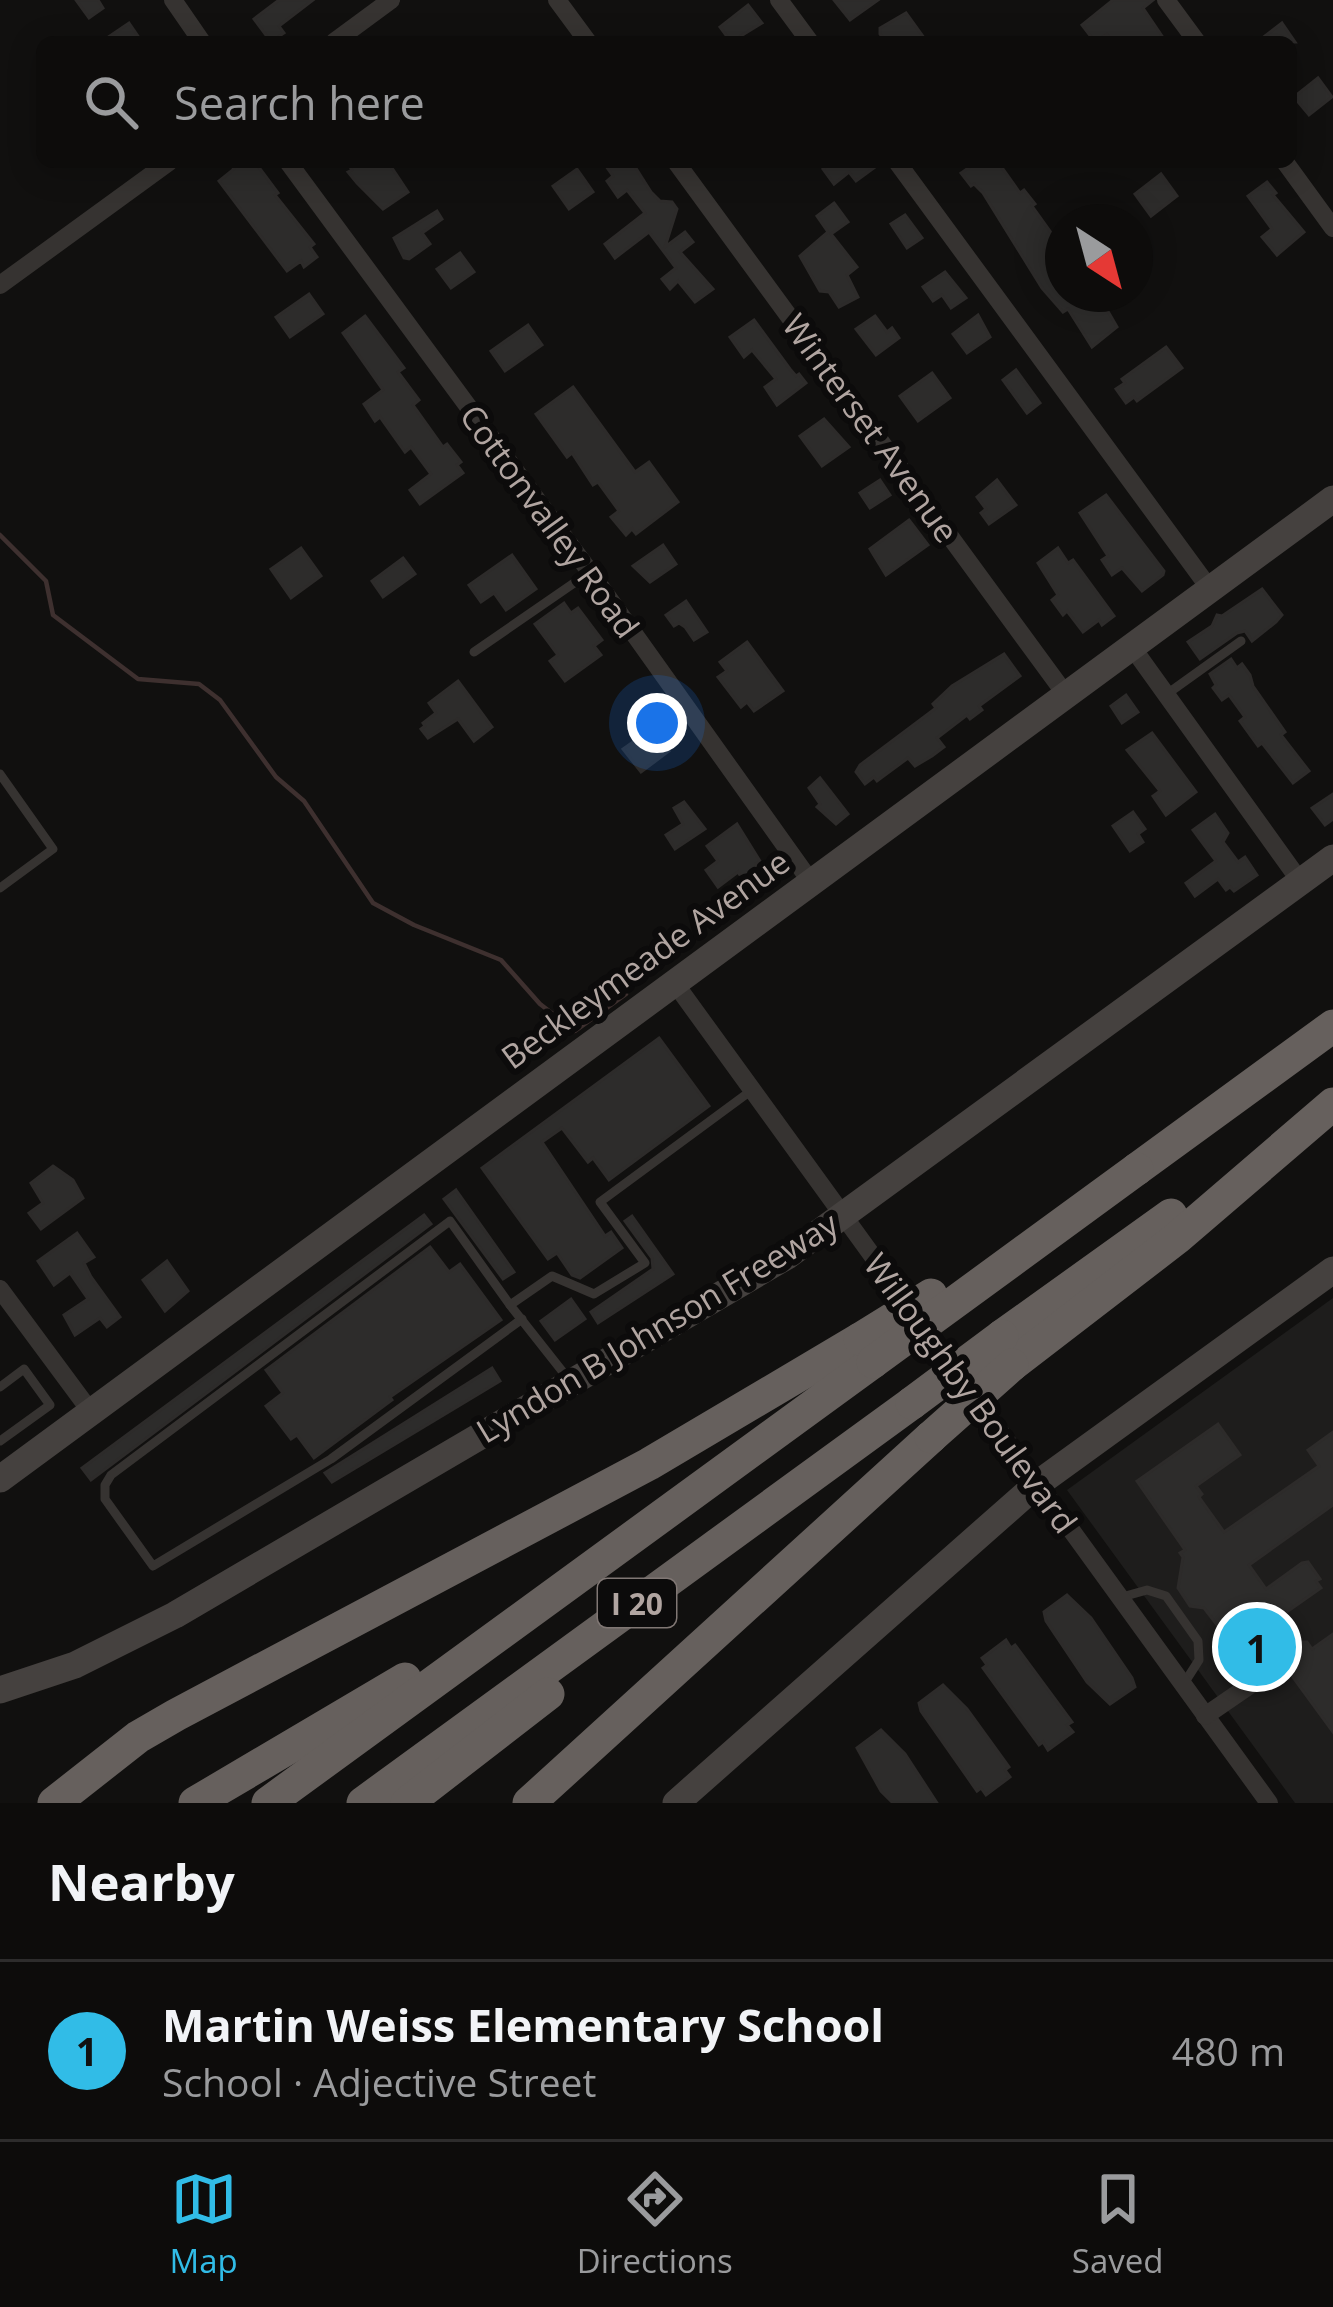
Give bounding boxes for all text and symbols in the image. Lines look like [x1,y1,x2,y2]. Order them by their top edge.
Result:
search box [36,36,1297,168]
icon: search [78,69,144,135]
text: Search here [174,72,425,133]
north arrow [1045,204,1153,312]
street label: Winterset Avenue [773,305,969,551]
street label: Cottonvalley Road [450,395,650,647]
your location [627,693,687,753]
street label: Beckleymeade Avenue [492,839,798,1079]
street label: Lyndon B Johnson Freeway [468,1201,847,1453]
street label: Willoughby Boulevard [854,1244,1088,1542]
road number: I 20 [598,1579,676,1627]
pin: 1 [1218,1602,1296,1692]
text: Nearby [48,1846,235,1916]
text: Martin Weiss Elementary School [162,1994,884,2055]
text: 1 [76,2024,98,2077]
text: 480 m [1172,2024,1285,2077]
text: School · Adjective Street [162,2055,596,2108]
tab: Map [170,2166,238,2283]
tab: Directions [577,2166,733,2283]
tab: Saved [1072,2166,1163,2283]

